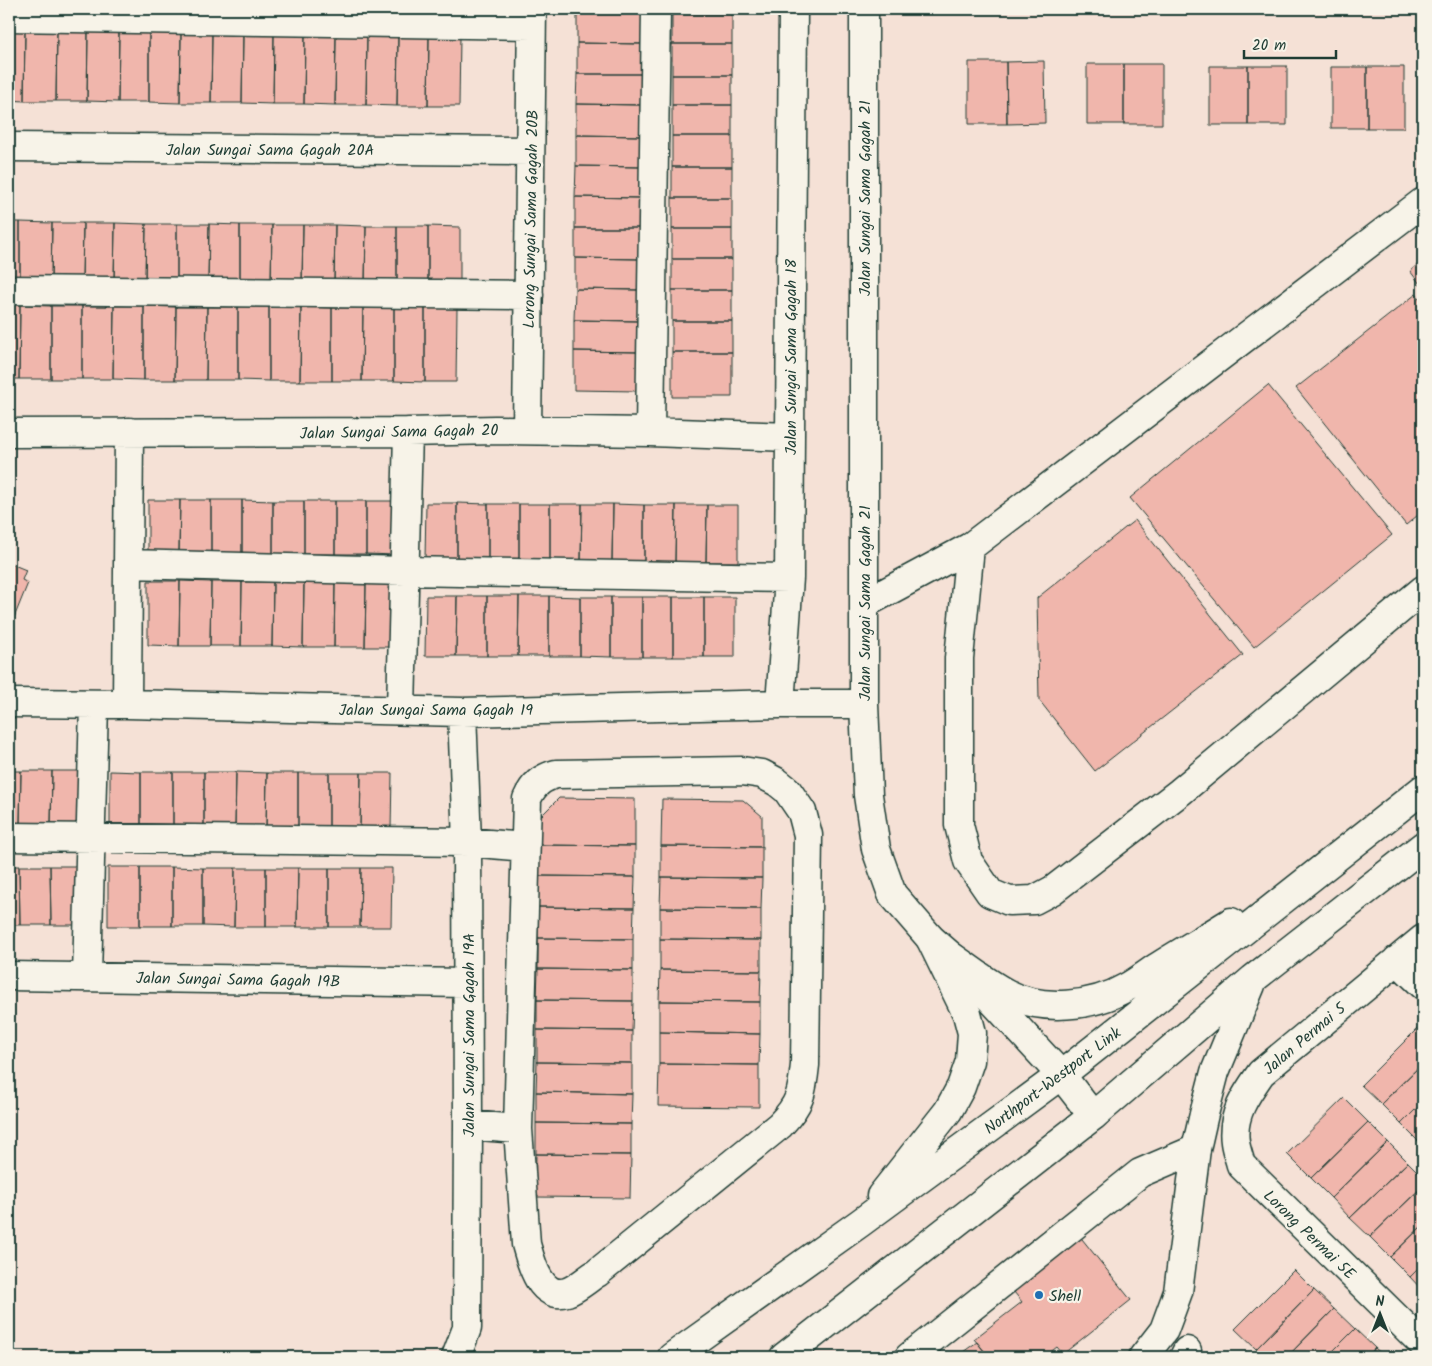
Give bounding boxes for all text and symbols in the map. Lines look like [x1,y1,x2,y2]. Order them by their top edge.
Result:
scale bar [1244,28,1337,60]
text: 20 m [1252,34,1286,58]
street label: Jalan Sungai Sama Gagah 21 [853,100,878,296]
street label: Lorong Sungai Sama Gagah 20B [517,110,546,329]
street label: Jalan Sungai Sama Gagah 20A [166,138,375,163]
street label: Jalan Sungai Sama Gagah 18 [779,259,804,455]
street label: Jalan Sungai Sama Gagah 20 [299,418,499,447]
street label: Jalan Sungai Sama Gagah 21 [853,505,878,701]
street label: Jalan Sungai Sama Gagah 19 [339,698,533,723]
street label: Jalan Sungai Sama Gagah 19A [457,933,482,1137]
street label: Jalan Sungai Sama Gagah 19B [136,966,340,995]
street label: Jalan Permai 5 [1258,996,1353,1081]
street label: Northport-Westport Link [979,1021,1127,1141]
street label: Lorong Permai 5E [1257,1184,1361,1286]
place label: Shell [1049,1284,1081,1309]
north arrow [1354,1288,1404,1338]
marker: Shell [1033,1289,1045,1301]
text: N [1376,1291,1385,1313]

